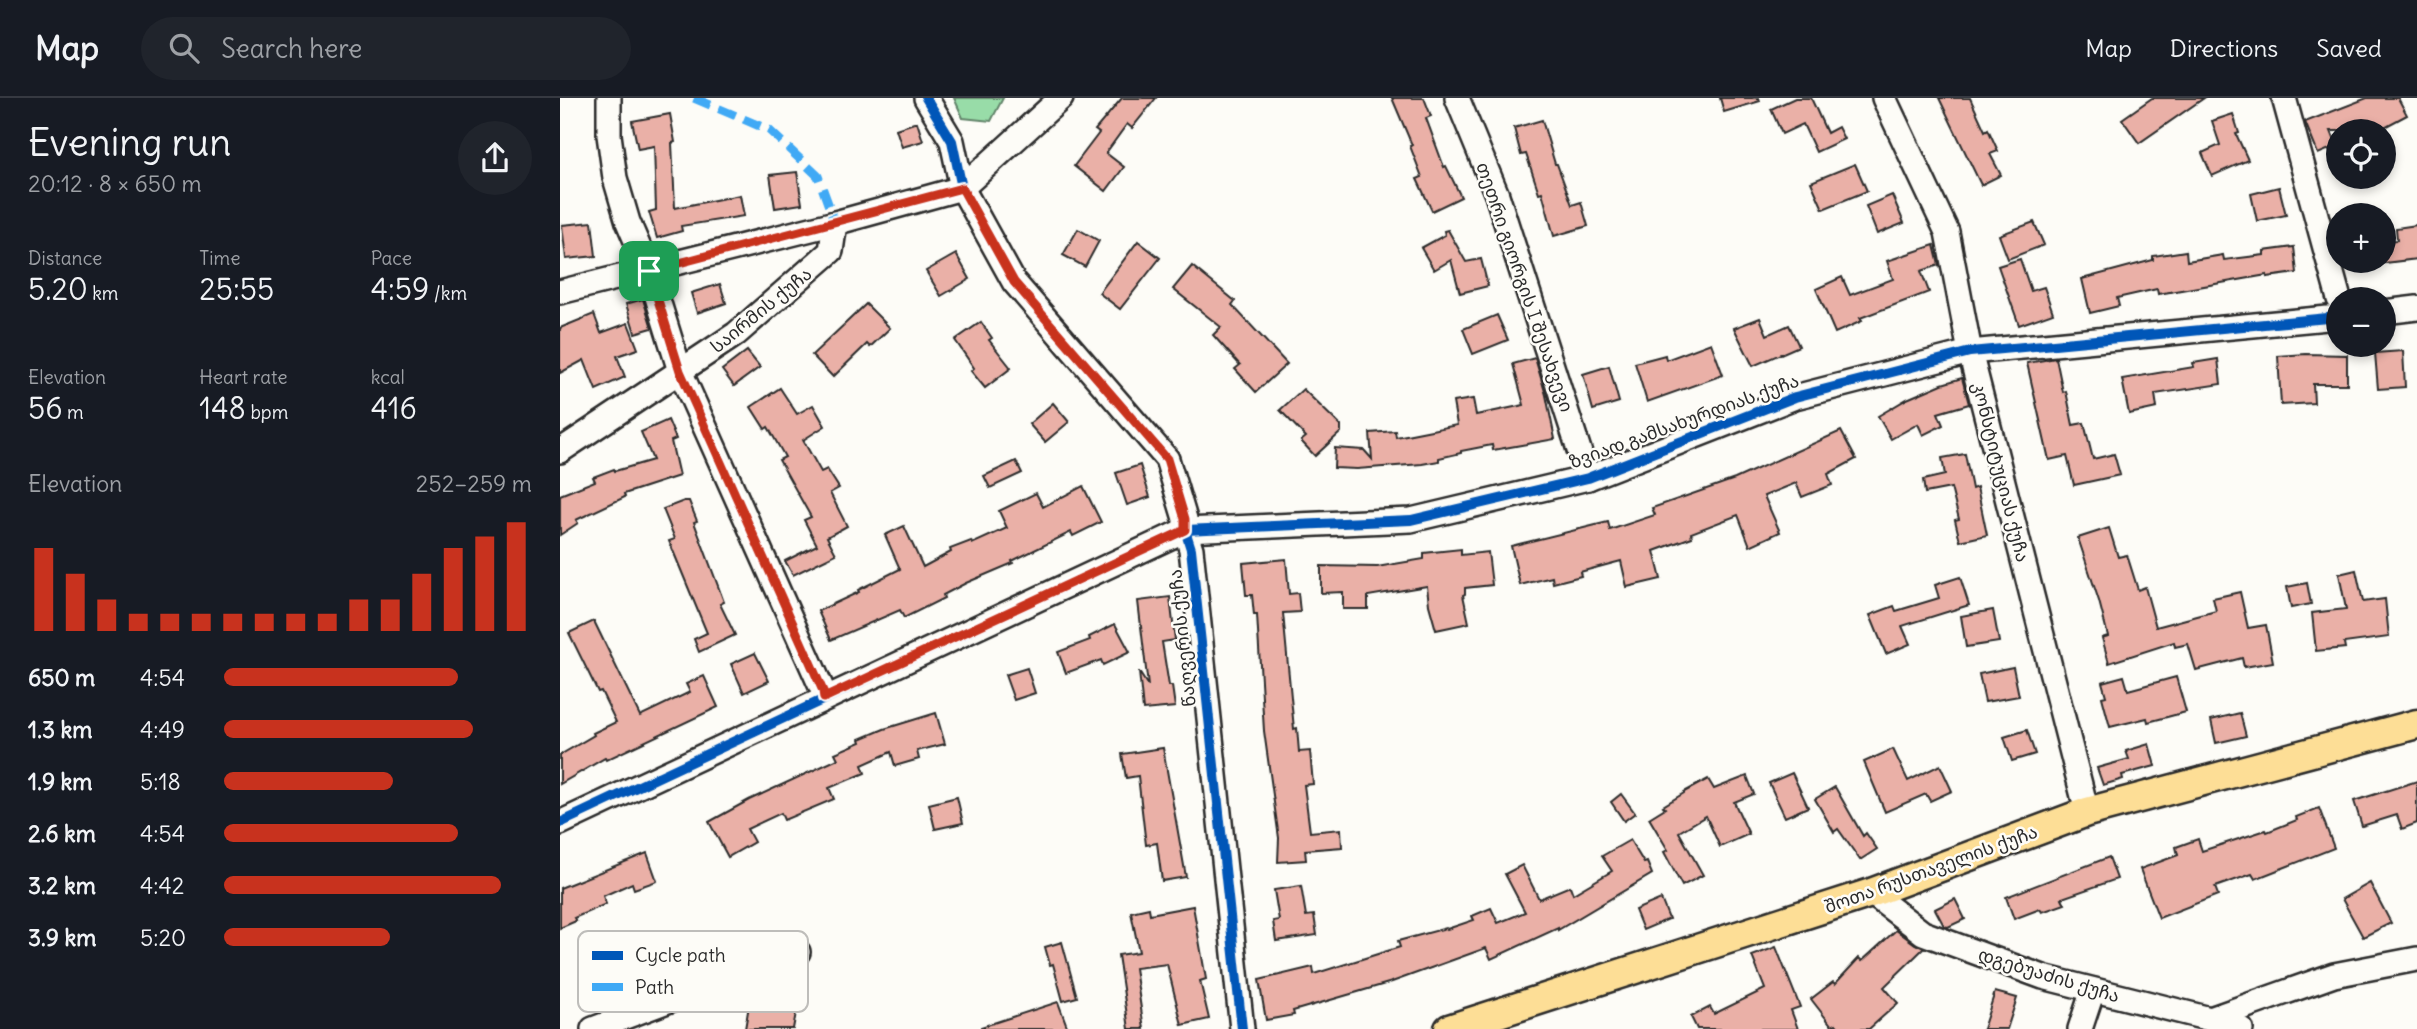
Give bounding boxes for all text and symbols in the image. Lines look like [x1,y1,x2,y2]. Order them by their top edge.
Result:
search box [141,17,631,80]
text: Map [35,27,99,69]
icon: search [165,29,203,67]
text: Search here [221,32,362,65]
text: Map [2085,33,2132,63]
text: Directions [2170,33,2278,63]
text: Saved [2316,33,2382,63]
text: Evening run [28,119,231,166]
map controls [2326,119,2396,357]
button: locate [2326,119,2396,189]
button: share [458,121,532,195]
street label: თეთრი გიორგის I შესახვევი [1471,159,1579,415]
text: 20:12 · 8 × 650 m [28,169,202,198]
button: + [2326,203,2396,273]
pin [619,241,679,301]
text: Distance [28,246,102,270]
text: Time [199,246,240,270]
text: Pace [371,246,412,270]
icon: arrive [630,252,668,290]
street label: საირმის ქუჩა [706,262,816,358]
text: 5.20 [28,270,88,308]
text: 25:55 [199,270,274,308]
text: 4:59 [371,270,429,308]
text: km [88,281,119,305]
text: /km [429,281,467,305]
button: − [2326,287,2396,357]
text: Elevation [28,365,106,389]
text: Heart rate [199,365,287,389]
text: kcal [371,365,405,389]
street label: ზვიად გამსახურდიას ქუჩა [1566,369,1802,473]
street label: კონსტიტუციას ქუჩა [1968,380,2034,564]
text: 56 [28,389,63,427]
text: 148 [199,389,246,427]
text: 416 [371,389,417,427]
text: m [63,400,84,424]
text: bpm [246,400,288,424]
text: Elevation [28,469,122,498]
text: 252–259 m [416,469,532,498]
street label: წაღვერის ქუჩა [1163,568,1201,708]
text: 650 m [28,663,95,692]
text: 4:54 [140,663,185,692]
text: 1.3 km [28,715,92,744]
text: 4:49 [140,715,185,744]
text: 1.9 km [28,767,93,796]
text: 5:18 [140,767,181,796]
text: 2.6 km [28,819,96,848]
text: 4:54 [140,819,185,848]
street label: შოთა რუსთაველის ქუჩა [1821,820,2041,918]
text: 3.2 km [28,871,96,900]
text: 4:42 [140,871,184,900]
text: 3.9 km [28,923,96,952]
text: 5:20 [140,923,186,952]
legend [578,931,808,1012]
text: Cycle path [635,943,726,967]
street label: დგებუაძის ქუჩა [1975,943,2123,1007]
text: Path [635,975,674,999]

